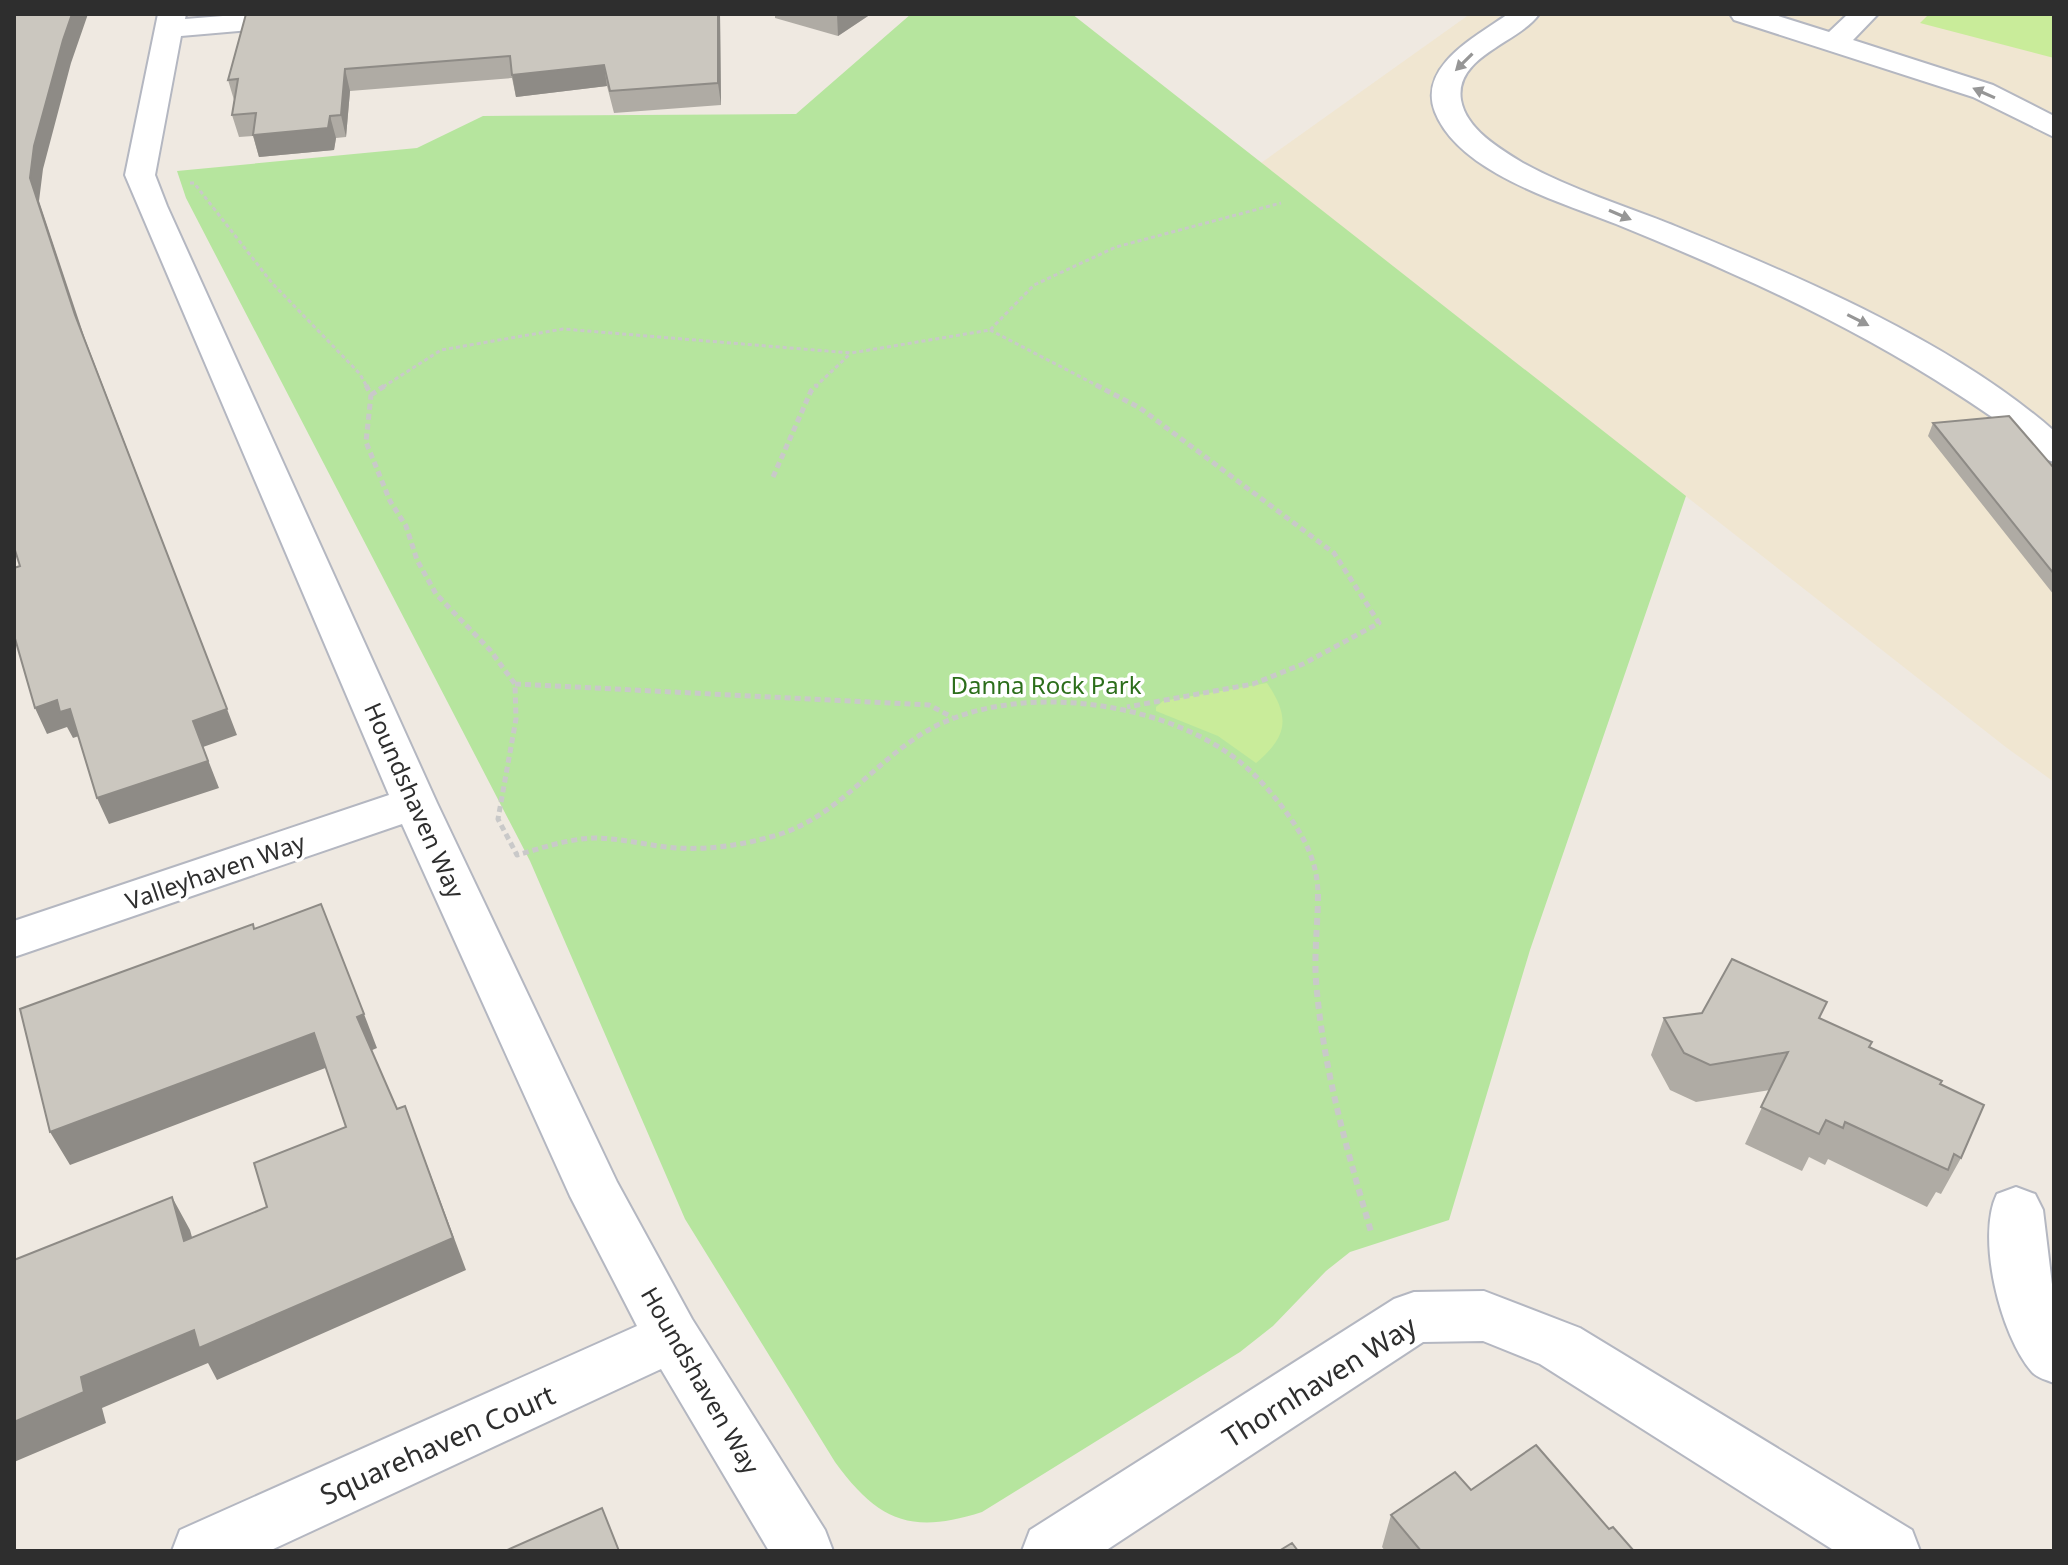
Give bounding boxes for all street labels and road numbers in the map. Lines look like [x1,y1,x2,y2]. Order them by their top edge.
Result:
street label: Houndshaven Way [357,697,473,904]
street label: Valleyhaven Way [121,825,310,917]
street label: Houndshaven Way [634,1280,768,1480]
street label: Thornhaven Way [1215,1306,1424,1456]
street label: Squarehaven Court [313,1375,561,1513]

